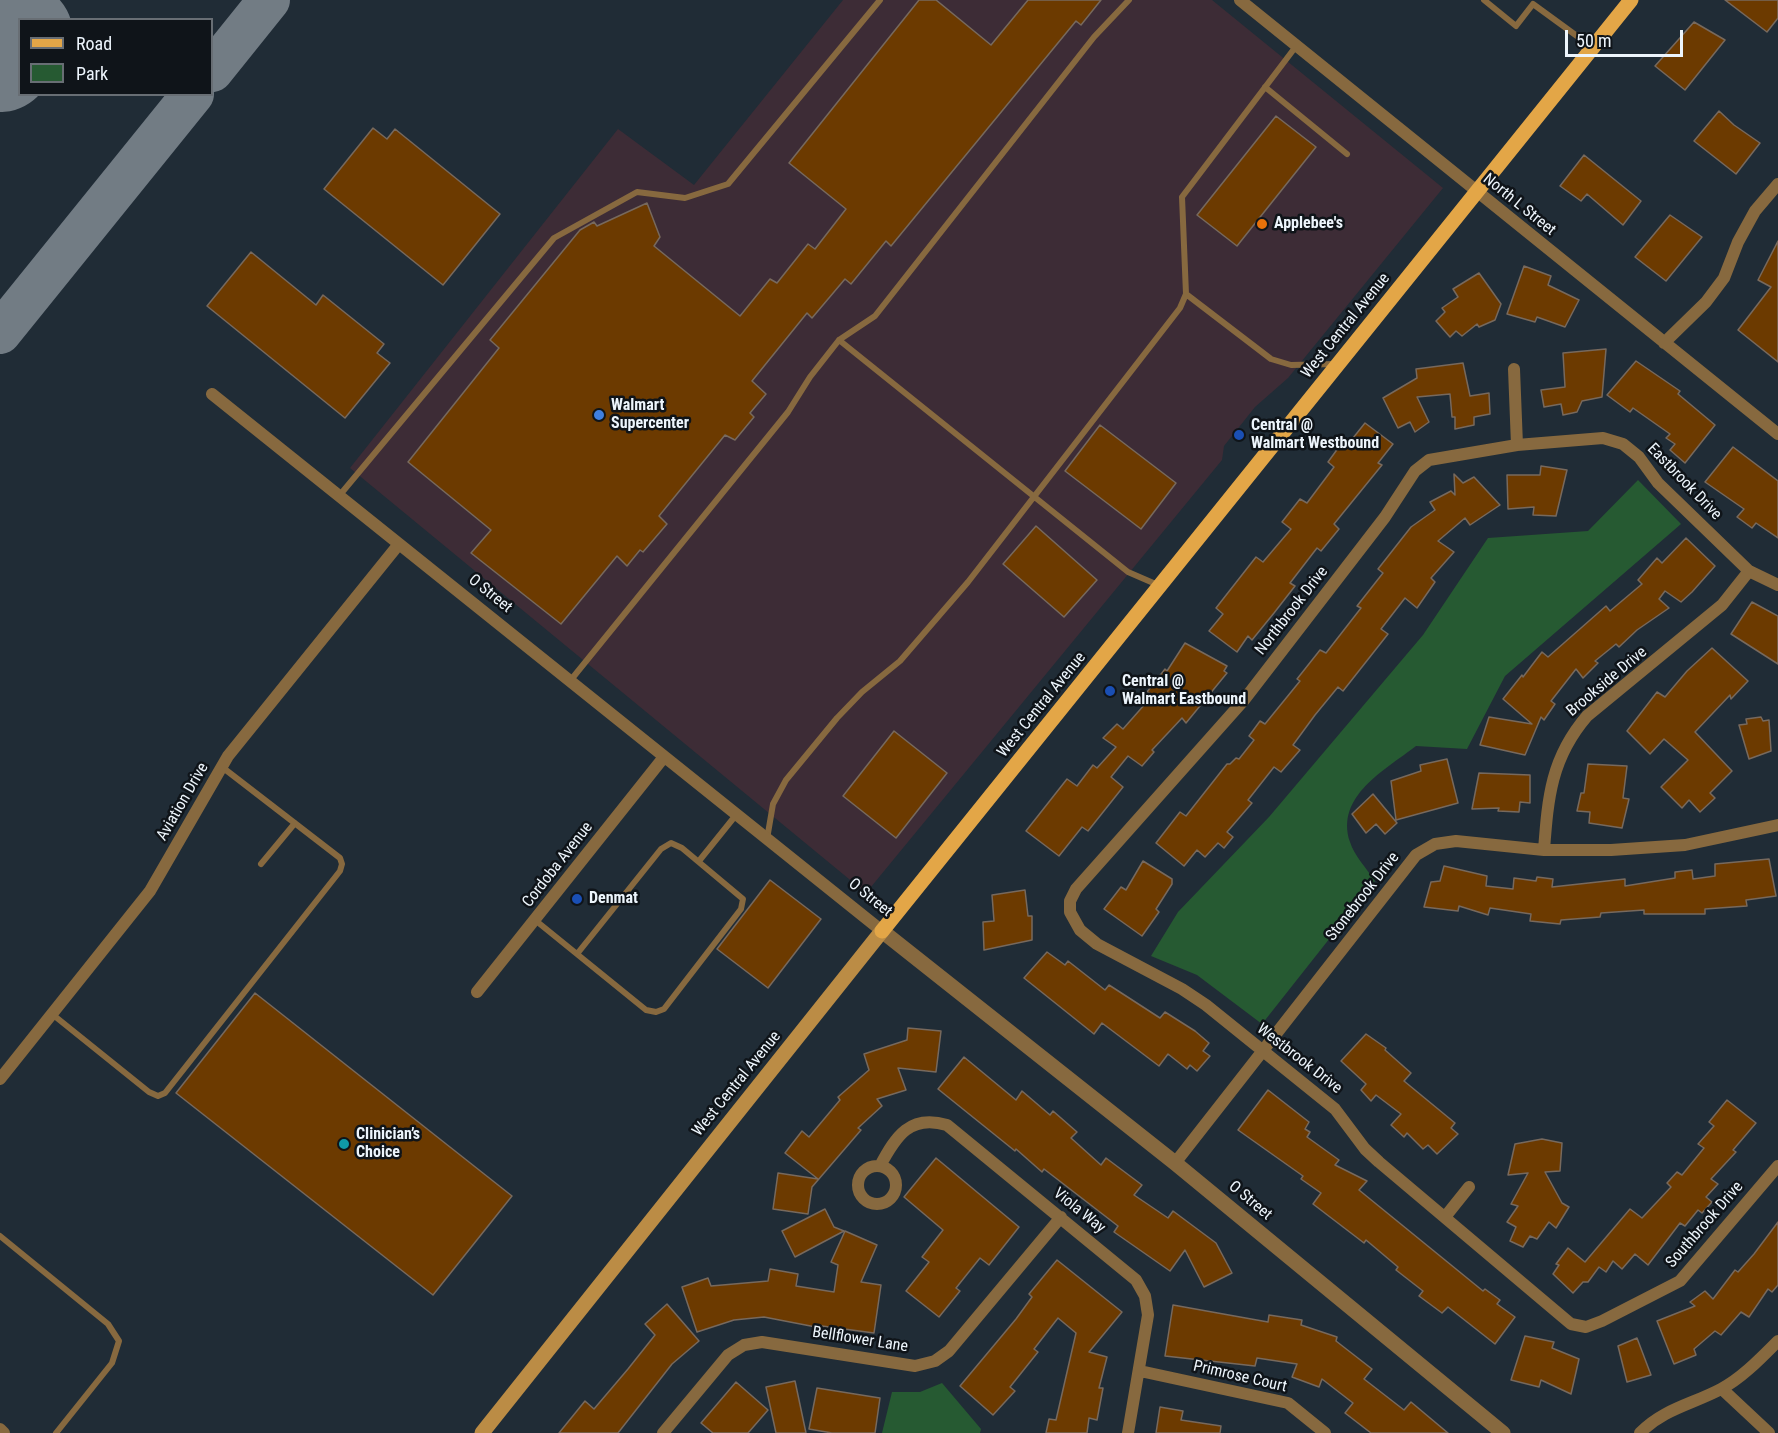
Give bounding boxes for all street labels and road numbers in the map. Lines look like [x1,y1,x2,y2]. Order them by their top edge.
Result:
street label: North L Street [1479,170,1559,240]
street label: West Central Avenue [1298,270,1394,382]
street label: Eastbrook Drive [1643,440,1725,524]
street label: Northbrook Drive [1251,563,1333,659]
street label: O Street [464,571,516,617]
street label: Brookside Drive [1563,643,1651,721]
street label: West Central Avenue [994,649,1090,761]
street label: Aviation Drive [153,760,213,844]
street label: Cordoba Avenue [519,818,597,912]
street label: Stonebrook Drive [1322,849,1404,945]
street label: O Street [844,875,896,921]
street label: Westbrook Drive [1253,1020,1345,1098]
street label: West Central Avenue [689,1028,785,1140]
street label: O Street [1224,1177,1276,1225]
street label: Southbrook Drive [1662,1178,1748,1272]
street label: Viola Way [1049,1184,1109,1238]
street label: Bellflower Lane [811,1323,909,1357]
street label: Primrose Court [1191,1357,1289,1397]

